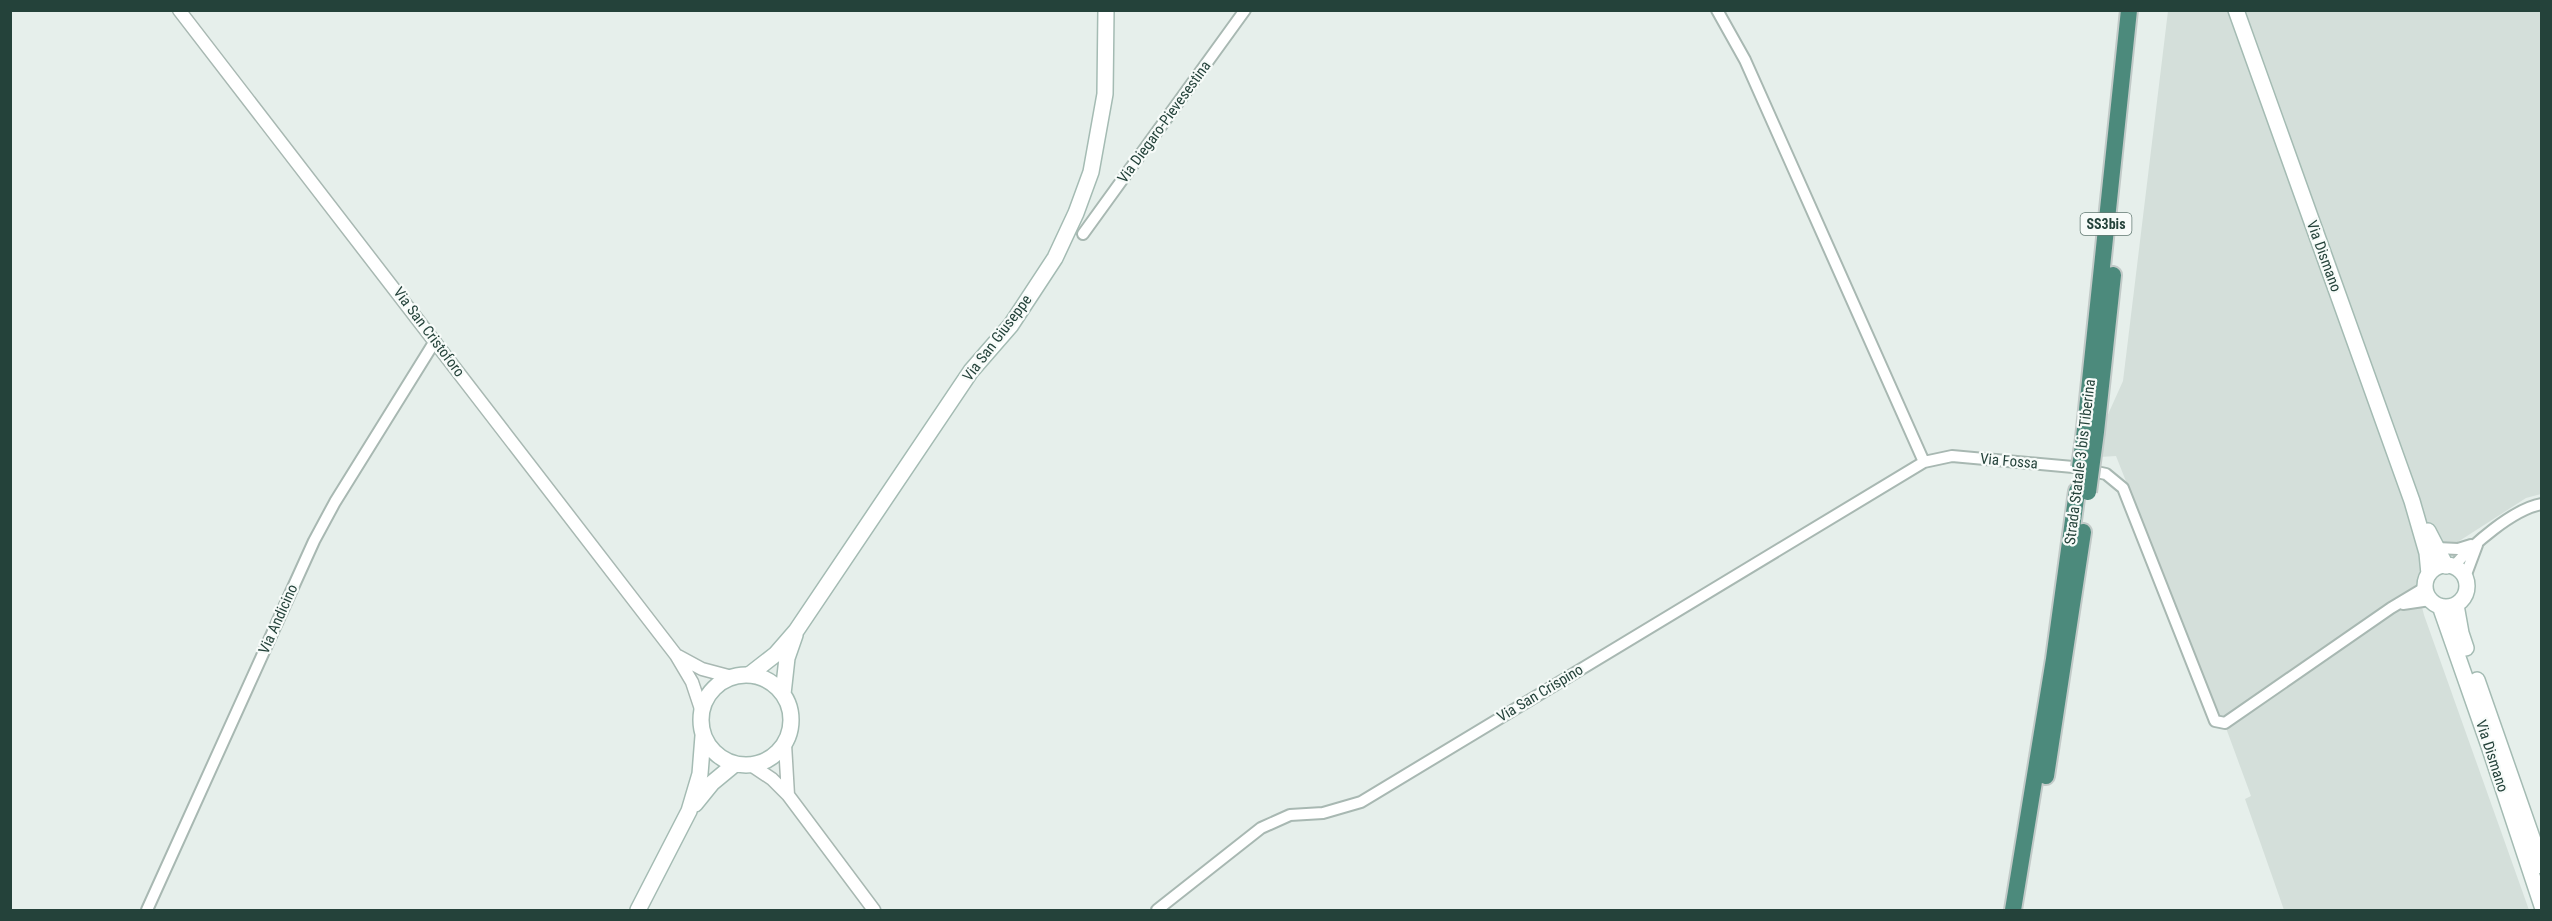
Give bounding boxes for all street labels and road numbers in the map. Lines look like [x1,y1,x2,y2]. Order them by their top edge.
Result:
street label: Via Diegaro-Pievesestina [1114,57,1214,187]
road number: SS3bis [2080,213,2132,235]
street label: Via Dismano [2303,218,2345,294]
street label: Via San Cristoforo [389,284,469,380]
street label: Via San Giuseppe [959,291,1035,385]
street label: Strada Statale 3 bis Tiberina [2061,378,2099,546]
street label: Via Fossa [1979,450,2039,472]
street label: Via Andicino [255,581,301,657]
street label: Via San Crispino [1494,660,1586,726]
street label: Via Dismano [2472,718,2512,794]

